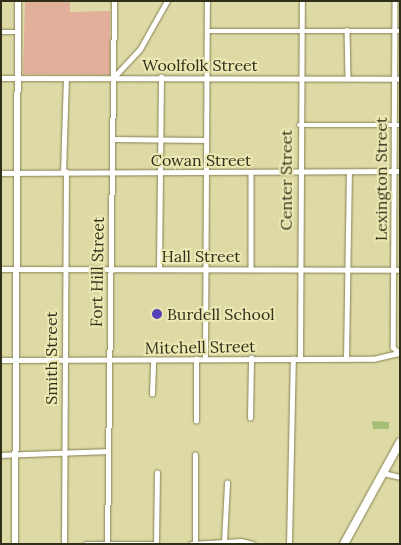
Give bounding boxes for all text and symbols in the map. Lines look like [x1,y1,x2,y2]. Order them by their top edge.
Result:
street label: Woolfolk Street [142,55,258,75]
street label: Lexington Street [371,117,391,241]
street label: Center Street [276,130,296,230]
street label: Cowan Street [151,150,251,170]
street label: Fort Hill Street [86,217,108,327]
street label: Hall Street [162,246,240,266]
place label: Burdell School [167,304,275,324]
marker: Burdell School [151,308,163,320]
street label: Smith Street [41,311,61,405]
street label: Mitchell Street [145,336,255,358]

